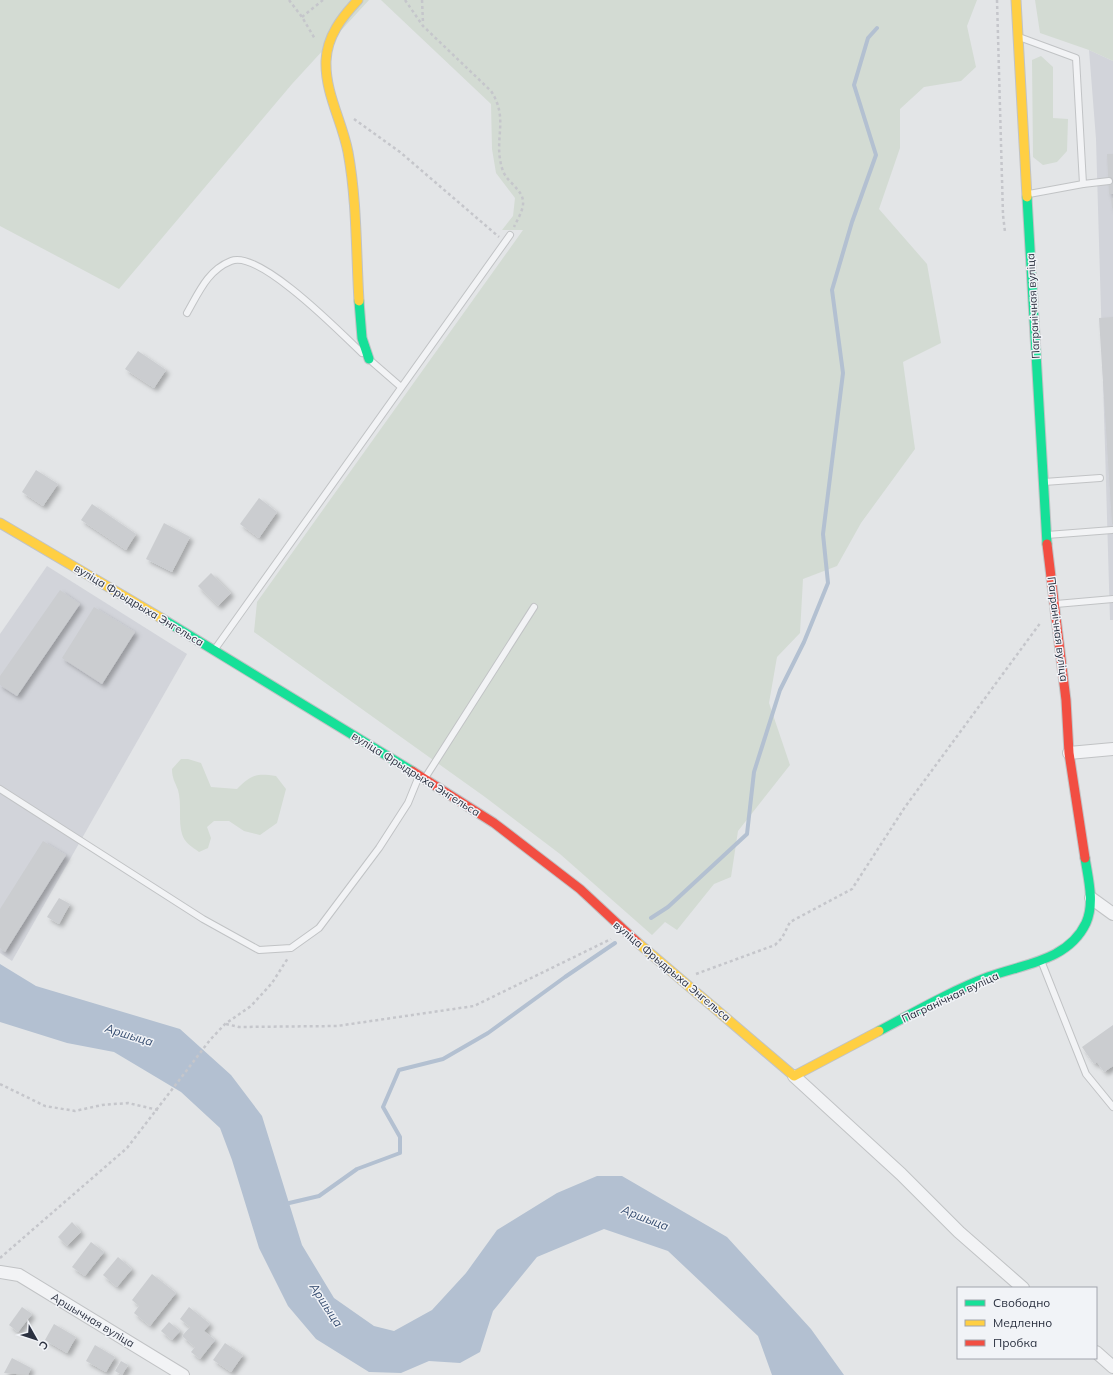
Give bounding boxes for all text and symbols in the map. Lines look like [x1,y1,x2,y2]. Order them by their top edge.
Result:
street label: Пагранічная вуліца [1023,253,1043,359]
street label: вуліца Фрыдрыха Энгельса [72,561,206,649]
street label: Пагранічная вуліца [1045,576,1071,682]
street label: вуліца Фрыдрыха Энгельса [349,729,483,819]
street label: вуліца Фрыдрыха Энгельса [611,918,733,1024]
street label: Пагранічная вуліца [899,968,1001,1026]
water label: Аршыца [102,1020,155,1049]
water label: Аршыца [618,1201,671,1233]
water label: Аршыца [306,1279,346,1330]
legend [957,1287,1097,1359]
street label: Аршычная вуліца [49,1290,137,1350]
text: Свободно [993,1295,1050,1310]
text: Медленно [993,1315,1052,1330]
north arrow [16,1319,56,1359]
text: Пробка [993,1335,1037,1350]
text: С [36,1338,52,1353]

